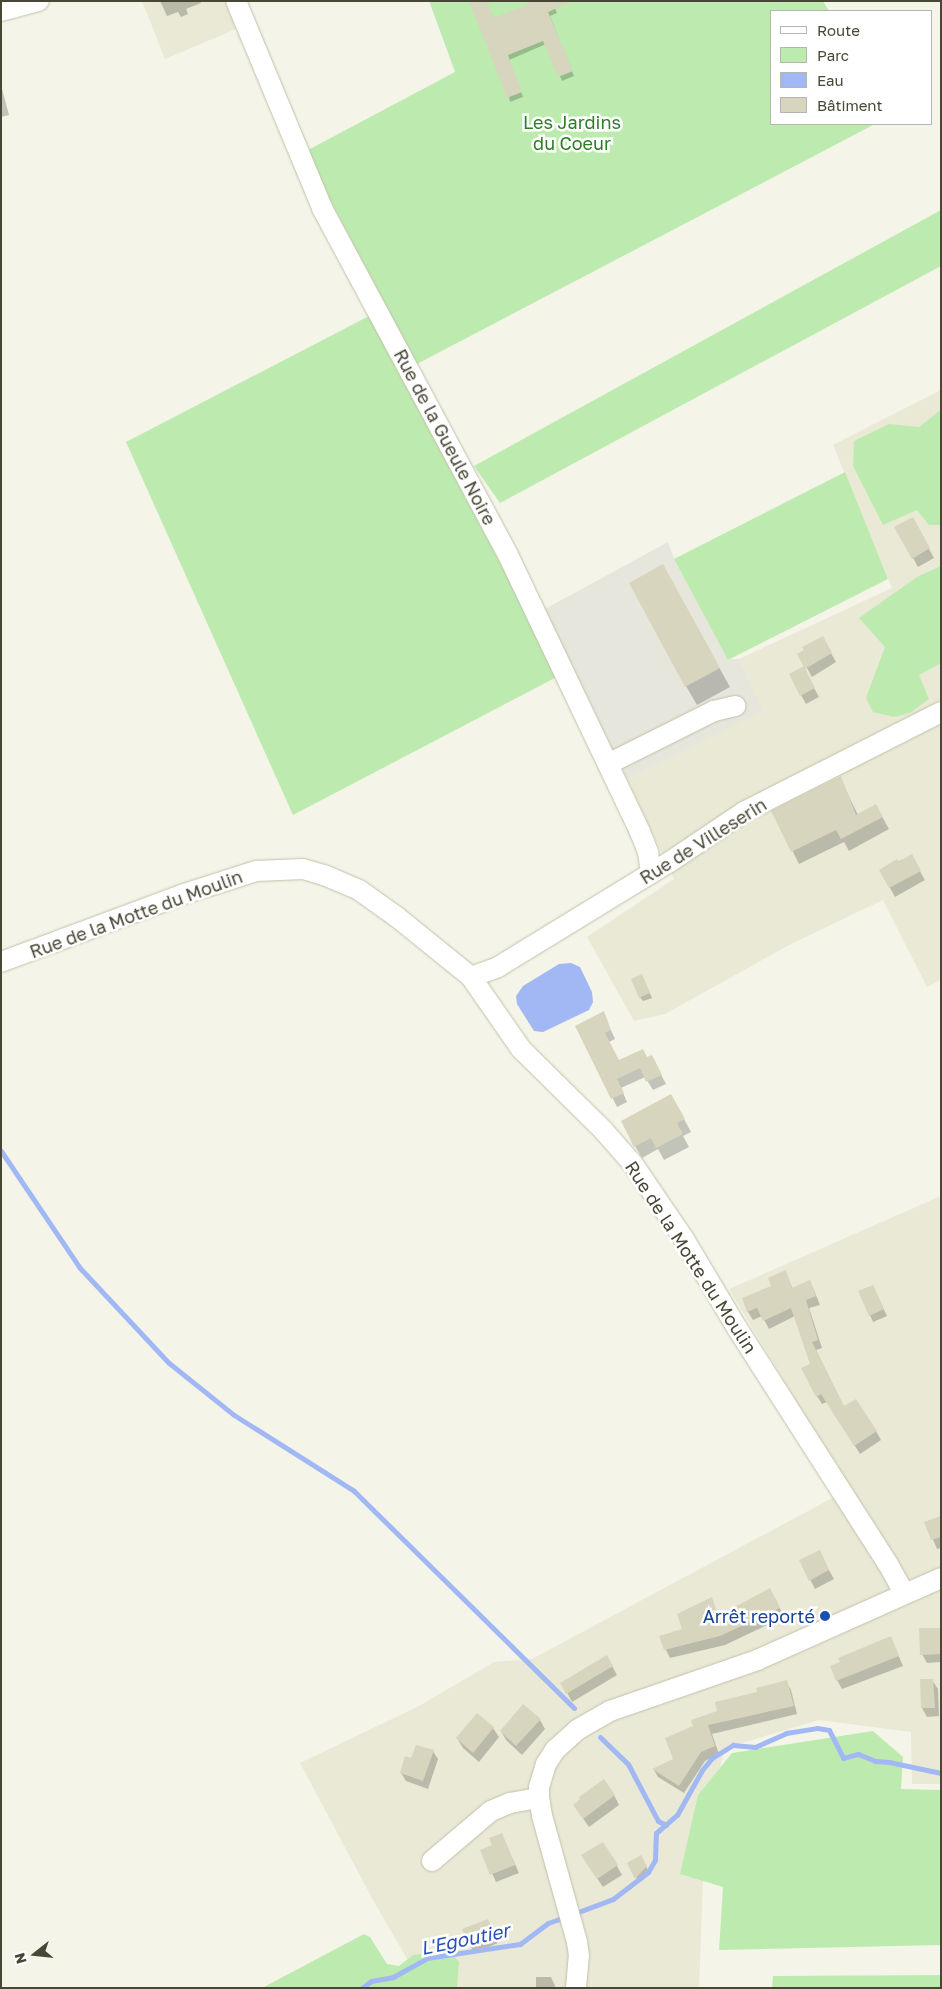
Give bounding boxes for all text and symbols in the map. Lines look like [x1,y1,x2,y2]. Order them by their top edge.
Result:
legend [770,10,932,125]
text: Route [817,21,860,39]
text: Parc [817,46,849,64]
text: Eau [817,71,844,89]
text: Bâtiment [817,96,882,114]
park label: Les Jardins du Coeur [523,112,621,154]
street label: Rue de la Gueule Noire [389,345,501,529]
street label: Rue de Villeserin [636,793,770,889]
street label: Rue de la Motte du Moulin [27,865,245,963]
street label: Rue de la Motte du Moulin [621,1157,761,1357]
place label: Arrêt reporté [703,1605,815,1627]
marker: Arrêt reporté [819,1610,831,1622]
water label: L'Egoutier [419,1918,511,1960]
north arrow [10,1929,60,1979]
text: N [10,1951,30,1966]

